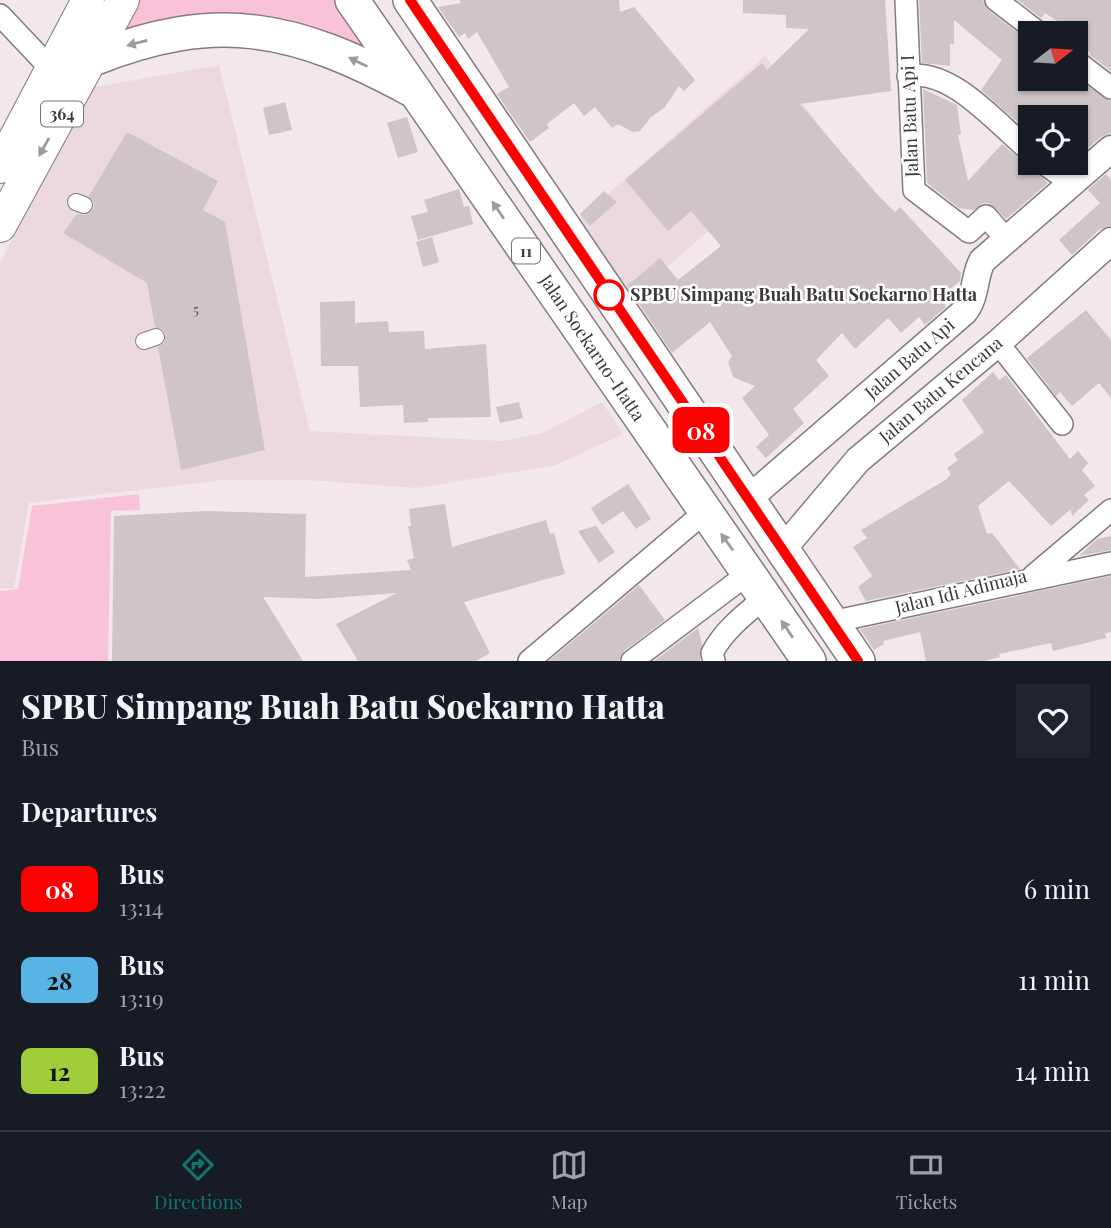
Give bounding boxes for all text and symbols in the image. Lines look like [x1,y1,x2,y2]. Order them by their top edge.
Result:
north arrow [1018,21,1088,91]
map controls [1018,21,1088,175]
one-way arrow [126,38,148,49]
street label: Jalan Batu Api I [895,54,923,179]
one-way arrow [348,56,368,68]
road number: 364 [41,102,83,126]
button: locate [1018,105,1088,175]
one-way arrow [38,137,50,156]
one-way arrow [491,201,505,219]
road number: 11 [512,238,540,264]
street label: Jalan Soekarno-Hatta [534,269,651,426]
marker: SPBU Simpang Buah Batu Soekarno Hatta [594,280,624,310]
place label: SPBU Simpang Buah Batu Soekarno Hatta [630,282,978,306]
house number: 5 [193,300,199,319]
street label: Jalan Batu Api [859,313,959,405]
street label: Jalan Batu Kencana [873,330,1007,449]
line badge: 08 [670,407,732,453]
text: 08 [687,414,715,446]
one-way arrow [720,533,734,551]
street label: Jalan Idi Adimaja [891,563,1029,619]
one-way arrow [781,619,794,639]
text: SPBU Simpang Buah Batu Soekarno Hatta [21,683,665,727]
button: heart [1016,684,1090,758]
text: Bus [21,731,59,762]
text: Departures [21,794,157,829]
text: Bus [119,856,164,891]
text: 6 min [1024,871,1090,906]
text: 08 [45,873,74,905]
text: 13:14 [119,891,163,922]
text: Bus [119,947,164,982]
text: 11 min [1018,962,1090,997]
text: 28 [46,964,73,996]
text: 13:19 [119,982,164,1013]
text: Bus [119,1038,164,1073]
text: 14 min [1015,1053,1090,1088]
text: 12 [49,1055,70,1087]
text: 13:22 [119,1073,166,1104]
tab: Directions [154,1146,243,1214]
tab: Map [550,1146,588,1214]
tab: Tickets [896,1146,957,1214]

